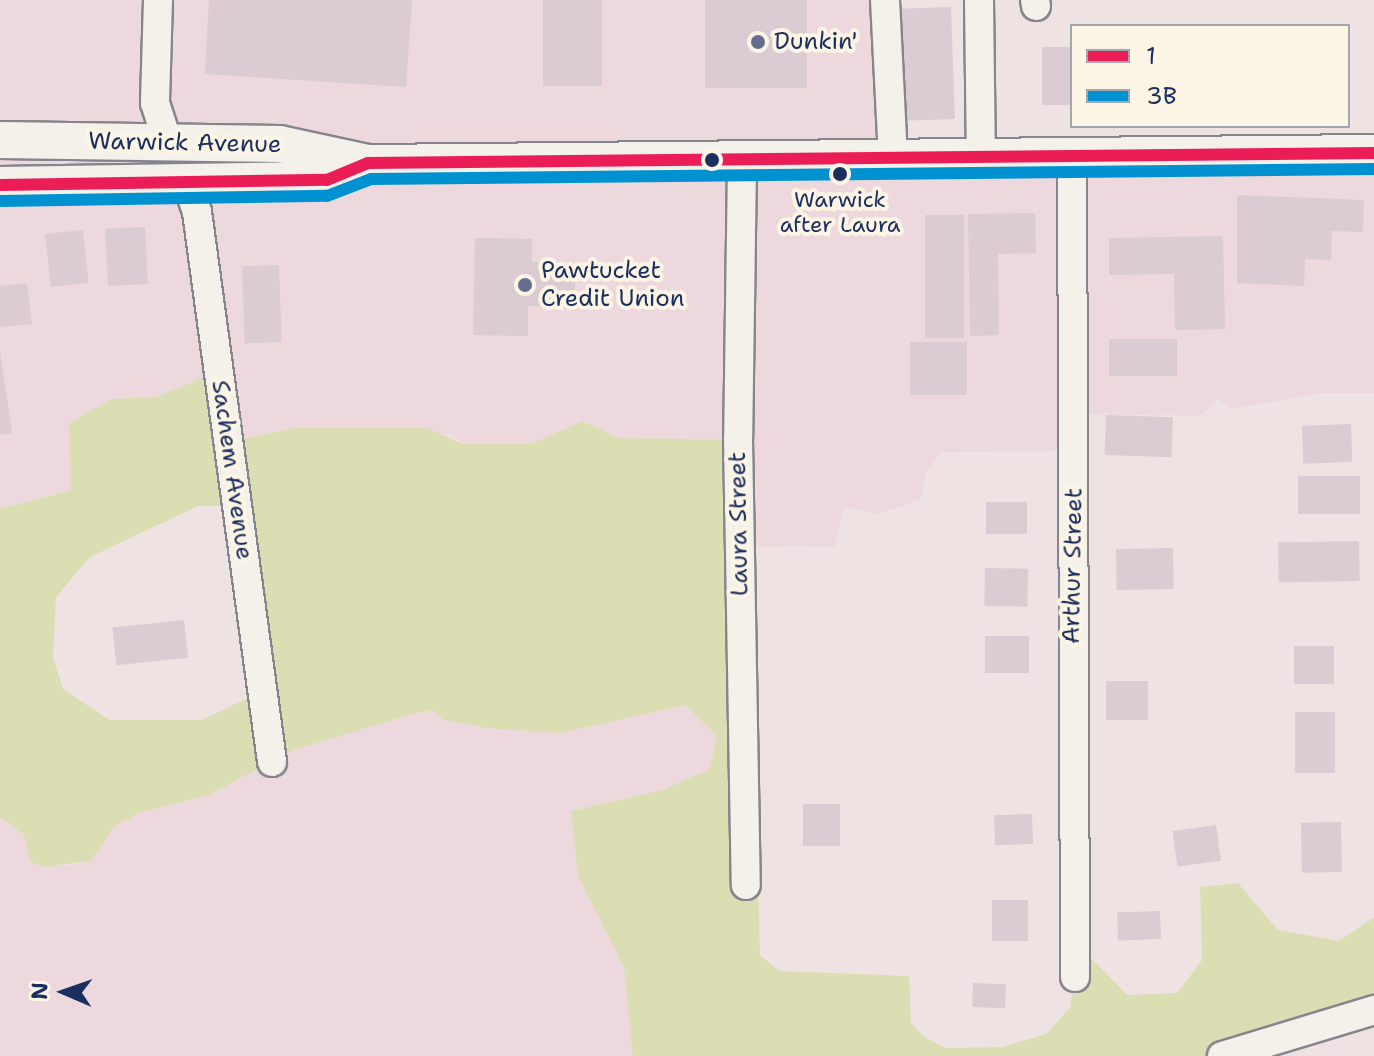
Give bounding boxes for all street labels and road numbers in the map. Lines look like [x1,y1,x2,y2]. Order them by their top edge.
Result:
street label: Warwick Avenue [88,127,282,159]
street label: Sachem Avenue [205,378,259,562]
street label: Laura Street [723,451,755,597]
street label: Arthur Street [1057,488,1089,644]

